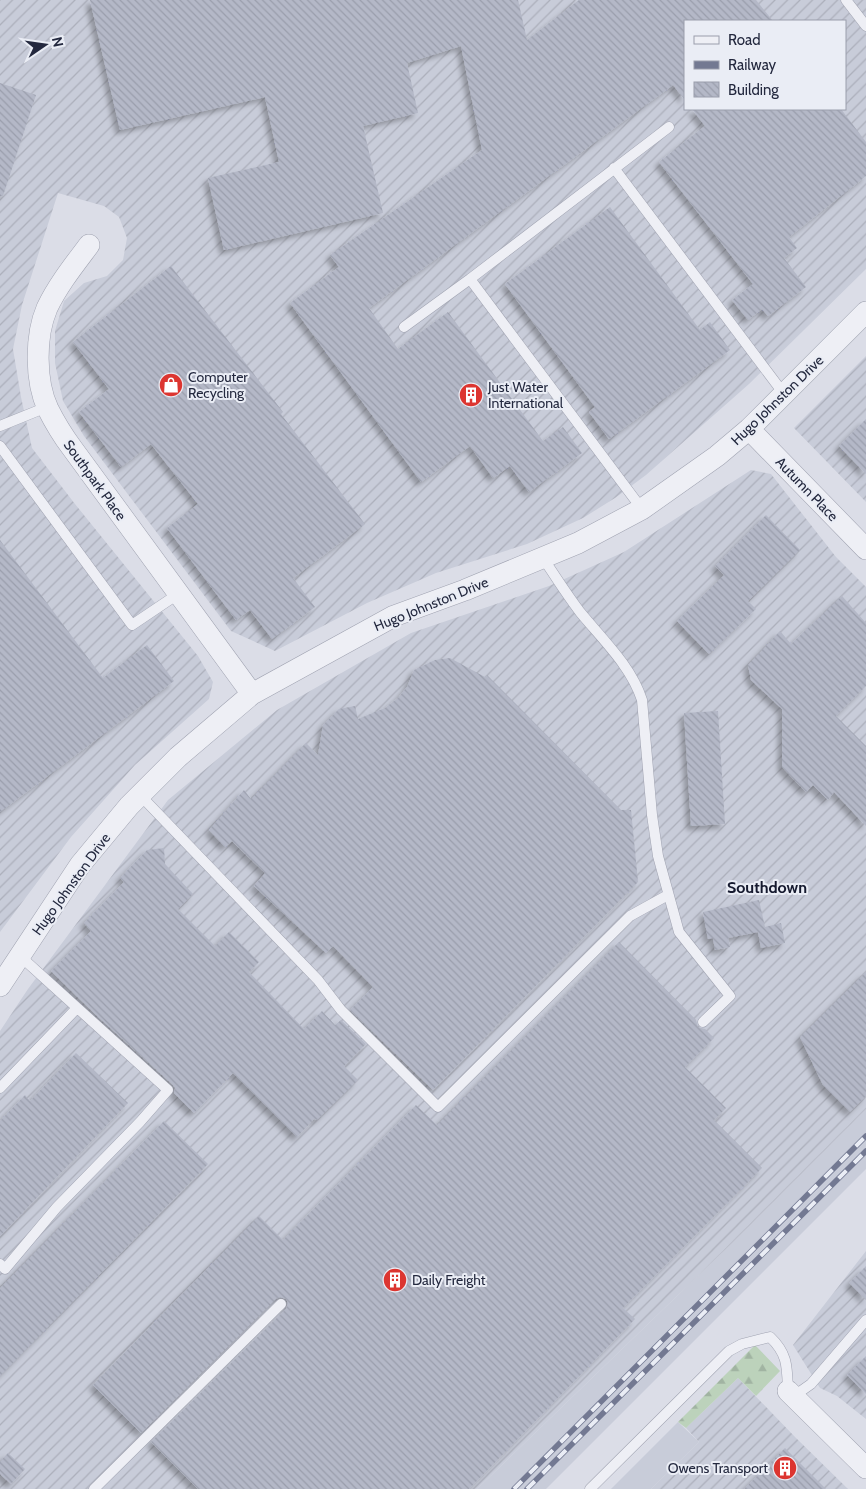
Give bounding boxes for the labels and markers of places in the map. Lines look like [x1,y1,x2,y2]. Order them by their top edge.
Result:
place label: Computer Recycling [188,368,248,402]
shop icon: Computer Recycling [158,372,184,398]
place label: Just Water International [487,378,564,412]
building icon: Just Water International [458,382,484,408]
building icon: Daily Freight [382,1267,408,1293]
place label: Daily Freight [412,1271,486,1289]
building icon: Owens Transport [772,1455,798,1481]
place label: Owens Transport [668,1459,768,1477]

